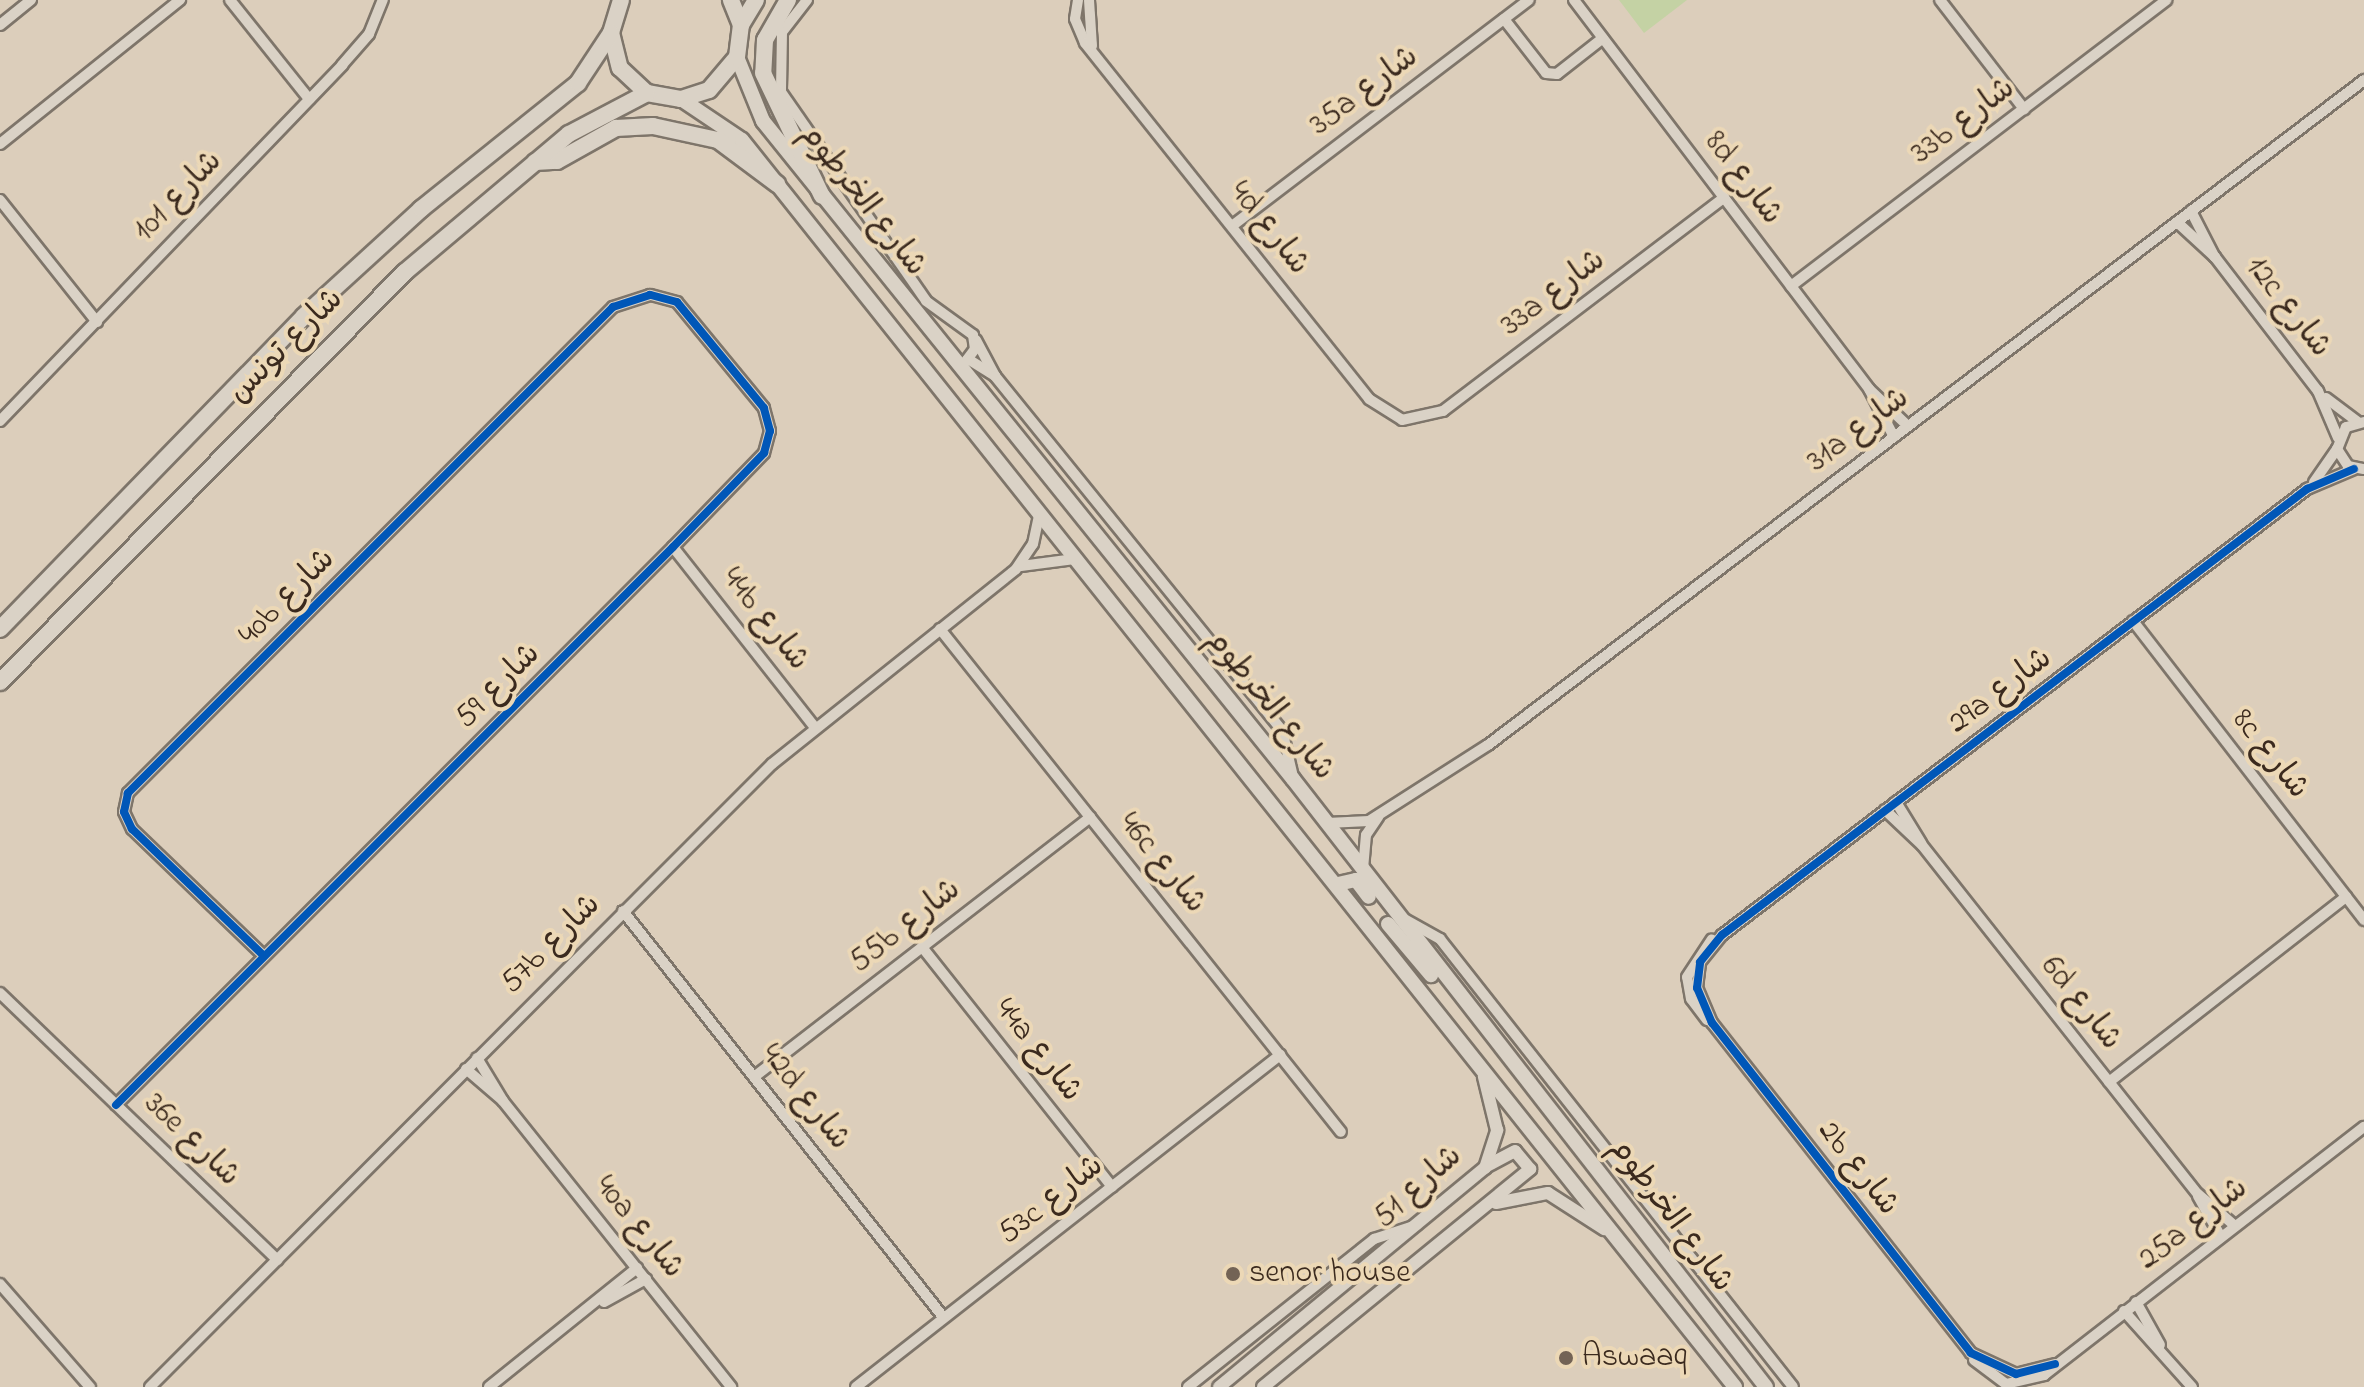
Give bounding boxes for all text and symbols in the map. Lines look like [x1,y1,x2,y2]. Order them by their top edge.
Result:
street label: 35a شارع [1303,39,1427,145]
street label: 33b شارع [1904,70,2024,174]
street label: شارع الخرطوم [790,117,934,285]
street label: 8d شارع [1694,125,1790,233]
street label: شارع 101 [126,144,232,250]
street label: 4d شارع [1219,174,1317,284]
street label: 33a شارع [1494,242,1614,346]
street label: 12c شارع [2236,250,2338,366]
street label: شارع تونس [221,281,353,413]
street label: 31a شارع [1800,380,1918,482]
street label: 40b شارع [232,542,344,654]
street label: 44b شارع [712,561,816,679]
street label: شارع الخرطوم [1196,623,1342,789]
street label: شارع 59 [448,636,550,738]
street label: 29a شارع [1942,641,2060,743]
street label: 8c شارع [2222,702,2316,808]
street label: 46c شارع [1109,806,1213,922]
street label: 55b شارع [843,872,969,982]
street label: 57b شارع [494,887,610,1003]
street label: 6d شارع [2031,949,2129,1059]
street label: 44a شارع [985,992,1089,1110]
street label: 42d شارع [751,1037,857,1159]
street label: 36e شارع [135,1086,247,1196]
street label: 2b شارع [1808,1114,1906,1224]
street label: شارع الخرطوم [1599,1131,1741,1301]
street label: شارع 51 [1367,1138,1471,1238]
street label: 53c شارع [992,1148,1112,1254]
street label: 40a شارع [585,1169,691,1287]
street label: 25a شارع [2131,1170,2257,1280]
place label: senor house [1249,1255,1411,1293]
marker: senor house [1224,1265,1242,1283]
place label: Aswaaq [1582,1339,1687,1377]
marker: Aswaaq [1557,1349,1575,1367]

